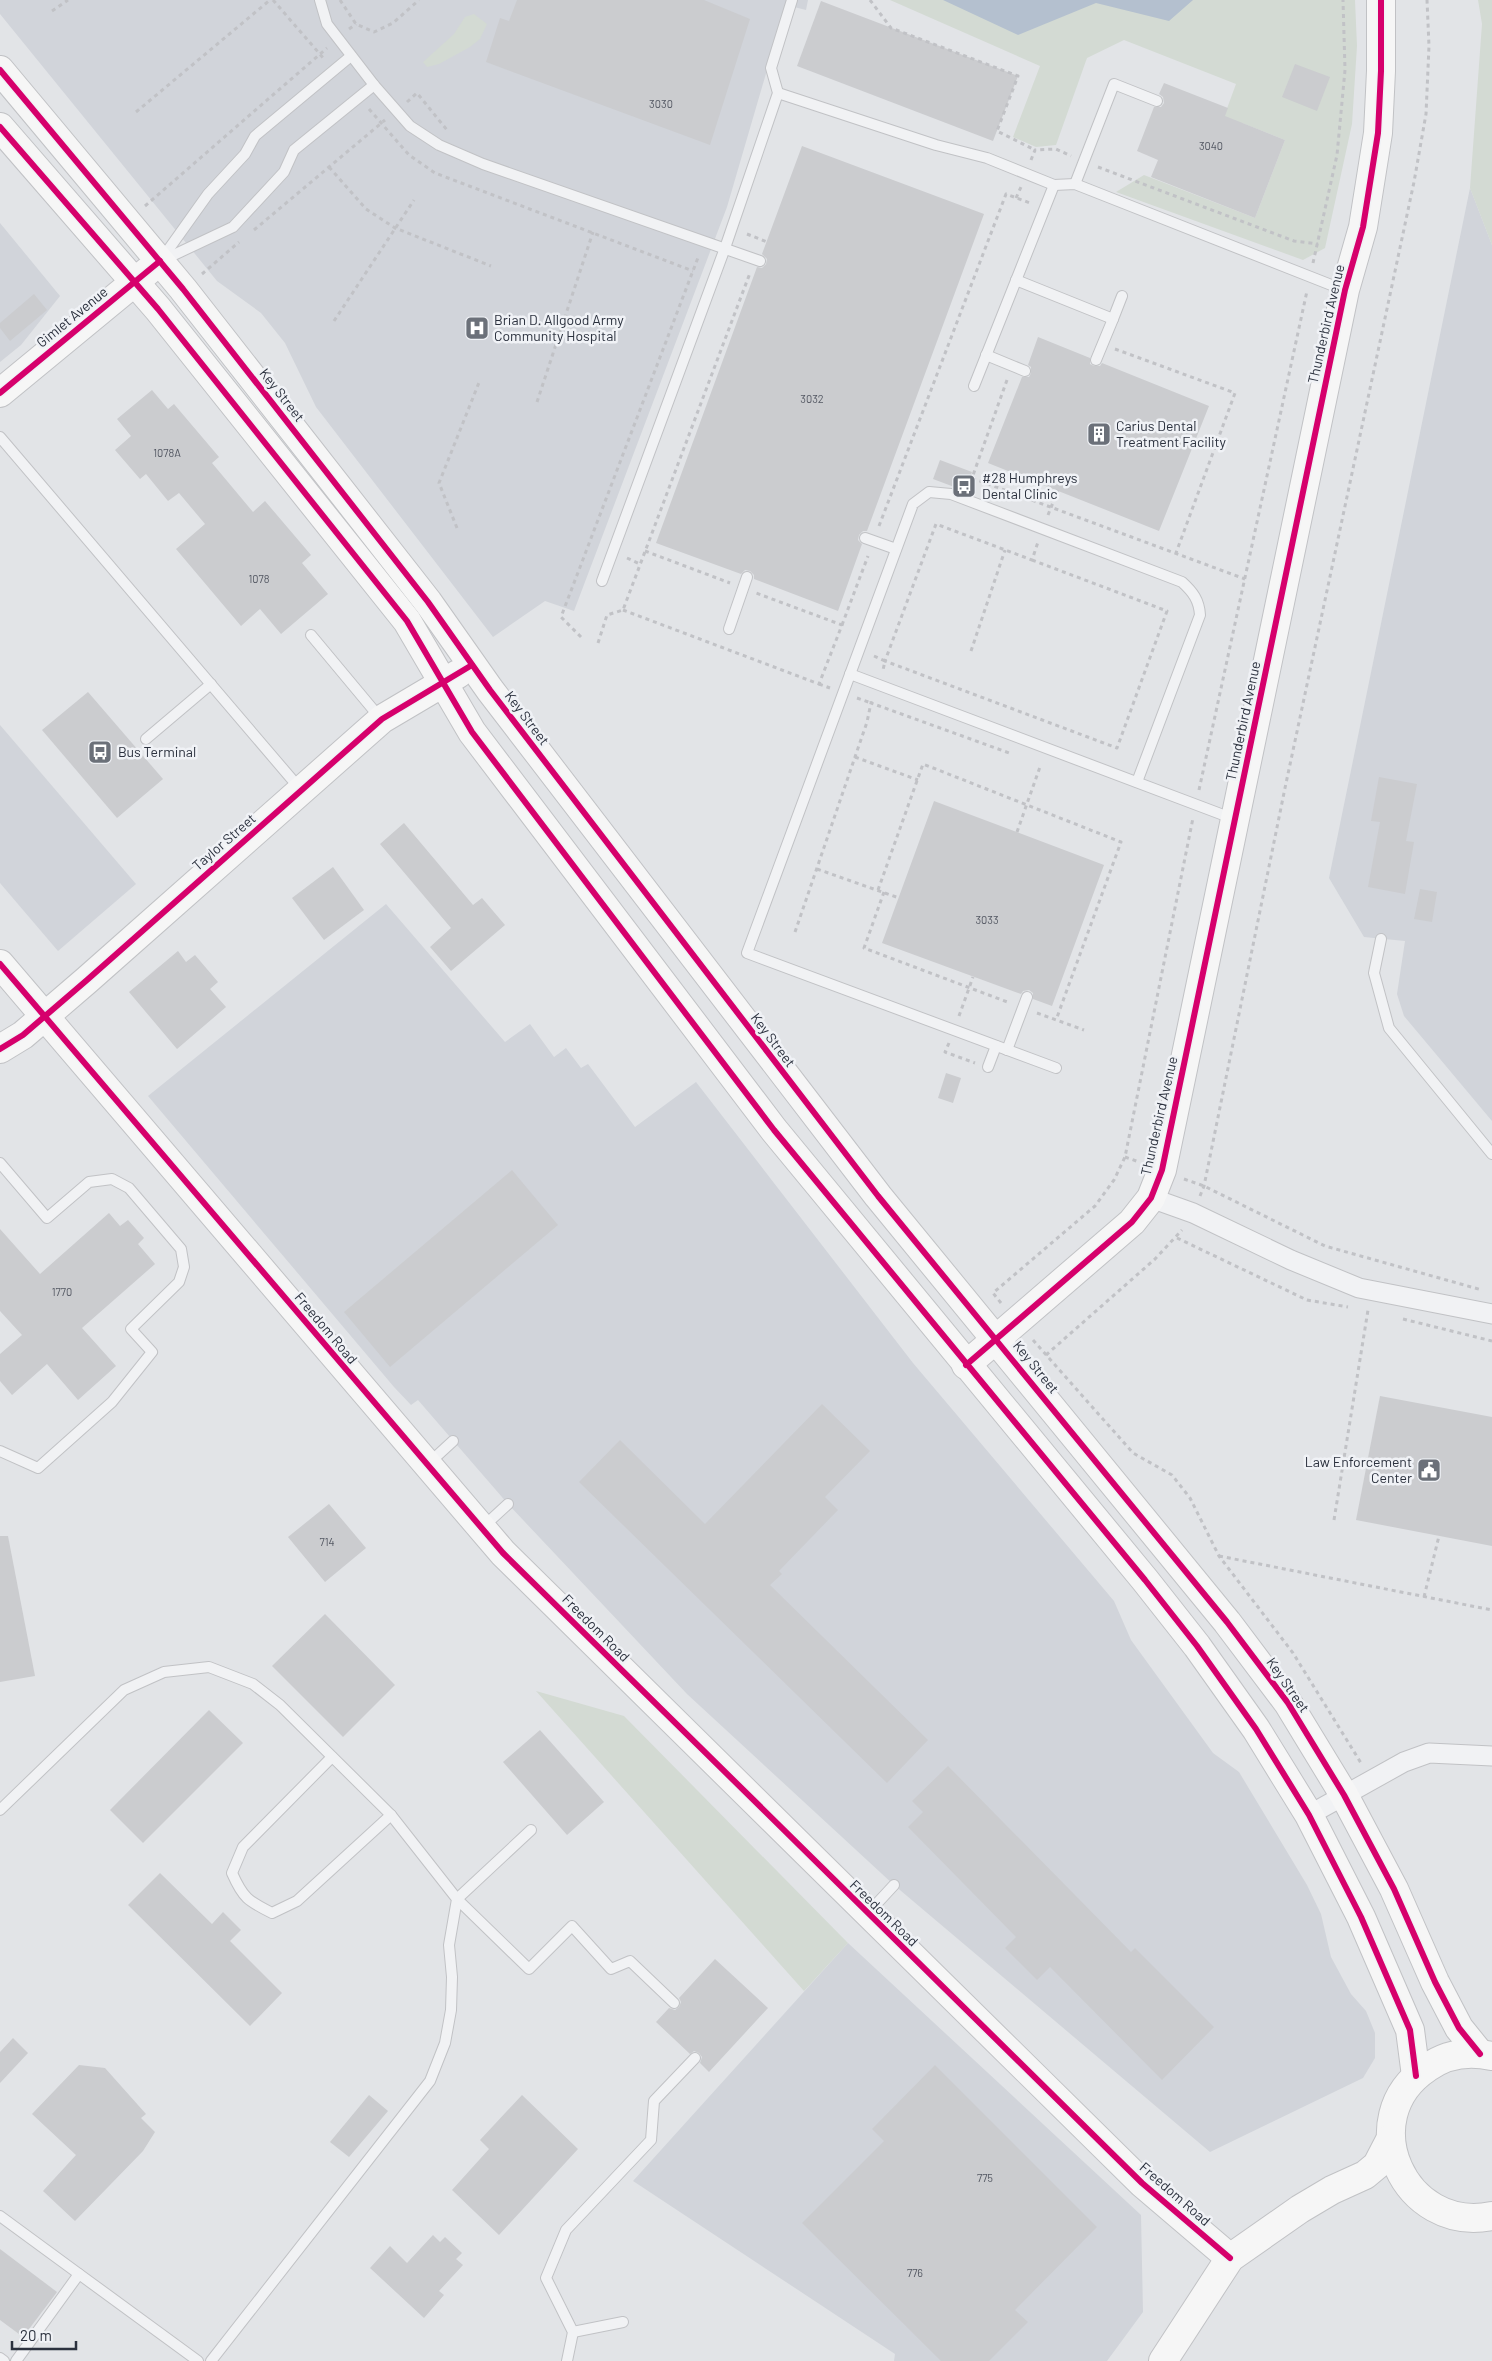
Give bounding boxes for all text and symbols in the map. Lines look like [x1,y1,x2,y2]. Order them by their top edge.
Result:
house number: 3030 [649,97,673,110]
house number: 3040 [1199,139,1223,152]
street label: Thunderbird Avenue [1304,263,1347,385]
street label: Gimlet Avenue [33,283,111,350]
place label: Brian D. Allgood Army Community Hospital [494,311,624,344]
hospital icon: Brian D. Allgood Army Community Hospital [464,315,490,341]
street label: Key Street [256,365,309,425]
house number: 3032 [800,392,824,405]
place label: Carius Dental Treatment Facility [1116,417,1227,450]
building icon: Carius Dental Treatment Facility [1086,421,1112,447]
house number: 1078A [153,446,181,459]
place label: #28 Humphreys Dental Clinic [982,469,1078,502]
bus stop icon: #28 Humphreys Dental Clinic [951,473,977,499]
house number: 1078 [249,572,270,585]
street label: Thunderbird Avenue [1222,660,1263,782]
street label: Key Street [502,687,553,748]
bus stop icon: Bus Terminal [87,739,113,765]
place label: Bus Terminal [118,743,196,760]
street label: Taylor Street [189,810,259,874]
house number: 3033 [975,913,999,926]
street label: Key Street [748,1009,799,1070]
street label: Thunderbird Avenue [1137,1055,1180,1177]
house number: 1770 [52,1285,72,1298]
street label: Freedom Road [291,1288,361,1367]
street label: Key Street [1010,1337,1063,1397]
place label: Law Enforcement Center [1305,1453,1412,1486]
public building icon: Law Enforcement Center [1416,1457,1442,1483]
house number: 714 [319,1535,335,1548]
street label: Freedom Road [559,1590,634,1665]
street label: Key Street [1263,1654,1313,1715]
street label: Freedom Road [847,1876,922,1949]
street label: Freedom Road [1136,2158,1214,2229]
house number: 775 [977,2171,993,2184]
house number: 776 [907,2266,923,2279]
scale bar [12,2318,76,2350]
text: 20 m [20,2326,52,2344]

